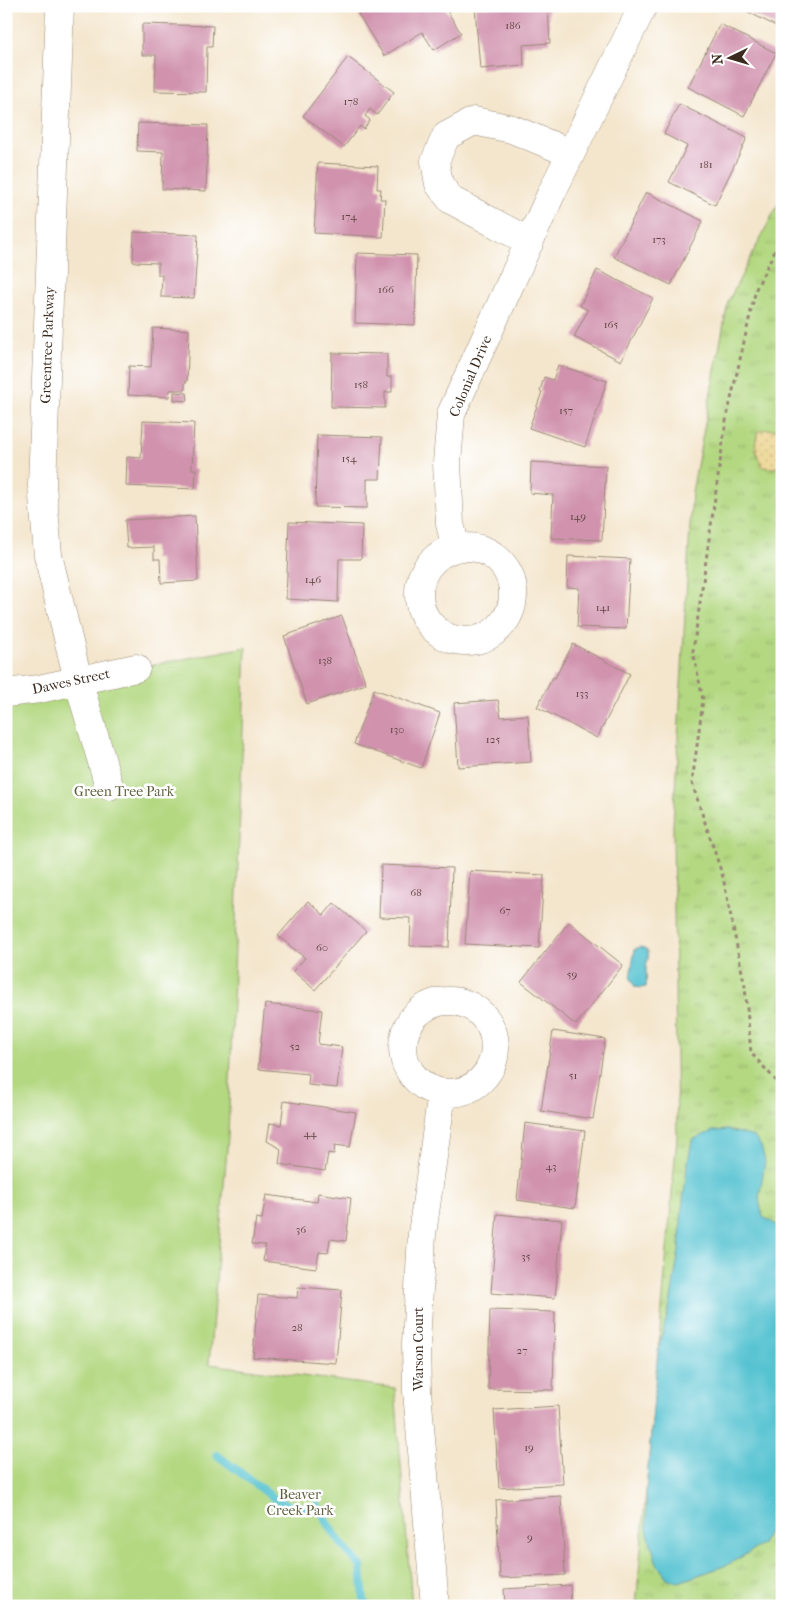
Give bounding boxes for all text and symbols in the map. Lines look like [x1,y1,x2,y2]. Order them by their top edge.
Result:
house number: 186 [505,19,521,32]
north arrow [706,32,756,82]
text: N [709,53,726,65]
house number: 178 [344,95,358,108]
house number: 181 [699,158,713,171]
house number: 174 [341,210,357,223]
house number: 173 [652,233,666,246]
house number: 166 [378,283,394,296]
street label: Greentree Parkway [37,286,58,404]
house number: 165 [604,318,619,331]
street label: Colonial Drive [446,333,495,420]
house number: 158 [354,378,368,391]
house number: 157 [559,404,573,417]
house number: 154 [341,452,357,465]
house number: 149 [570,510,586,523]
house number: 146 [305,573,321,586]
house number: 141 [596,601,610,614]
house number: 138 [318,654,332,667]
street label: Dawes Street [31,665,112,698]
house number: 133 [576,687,588,700]
house number: 130 [390,723,404,736]
house number: 125 [486,733,500,746]
park label: Green Tree Park [74,783,175,800]
house number: 68 [410,886,422,899]
house number: 67 [499,904,511,917]
house number: 60 [316,941,328,954]
house number: 59 [567,968,577,981]
house number: 52 [290,1040,301,1053]
house number: 51 [569,1069,577,1082]
house number: 44 [303,1127,317,1140]
house number: 43 [545,1160,557,1173]
house number: 36 [296,1223,306,1236]
house number: 35 [521,1250,531,1263]
street label: Warson Court [410,1307,427,1392]
house number: 28 [291,1321,303,1334]
house number: 27 [517,1344,527,1357]
house number: 19 [524,1441,534,1454]
park label: Beaver Creek Park [266,1486,334,1519]
house number: 9 [527,1531,533,1544]

